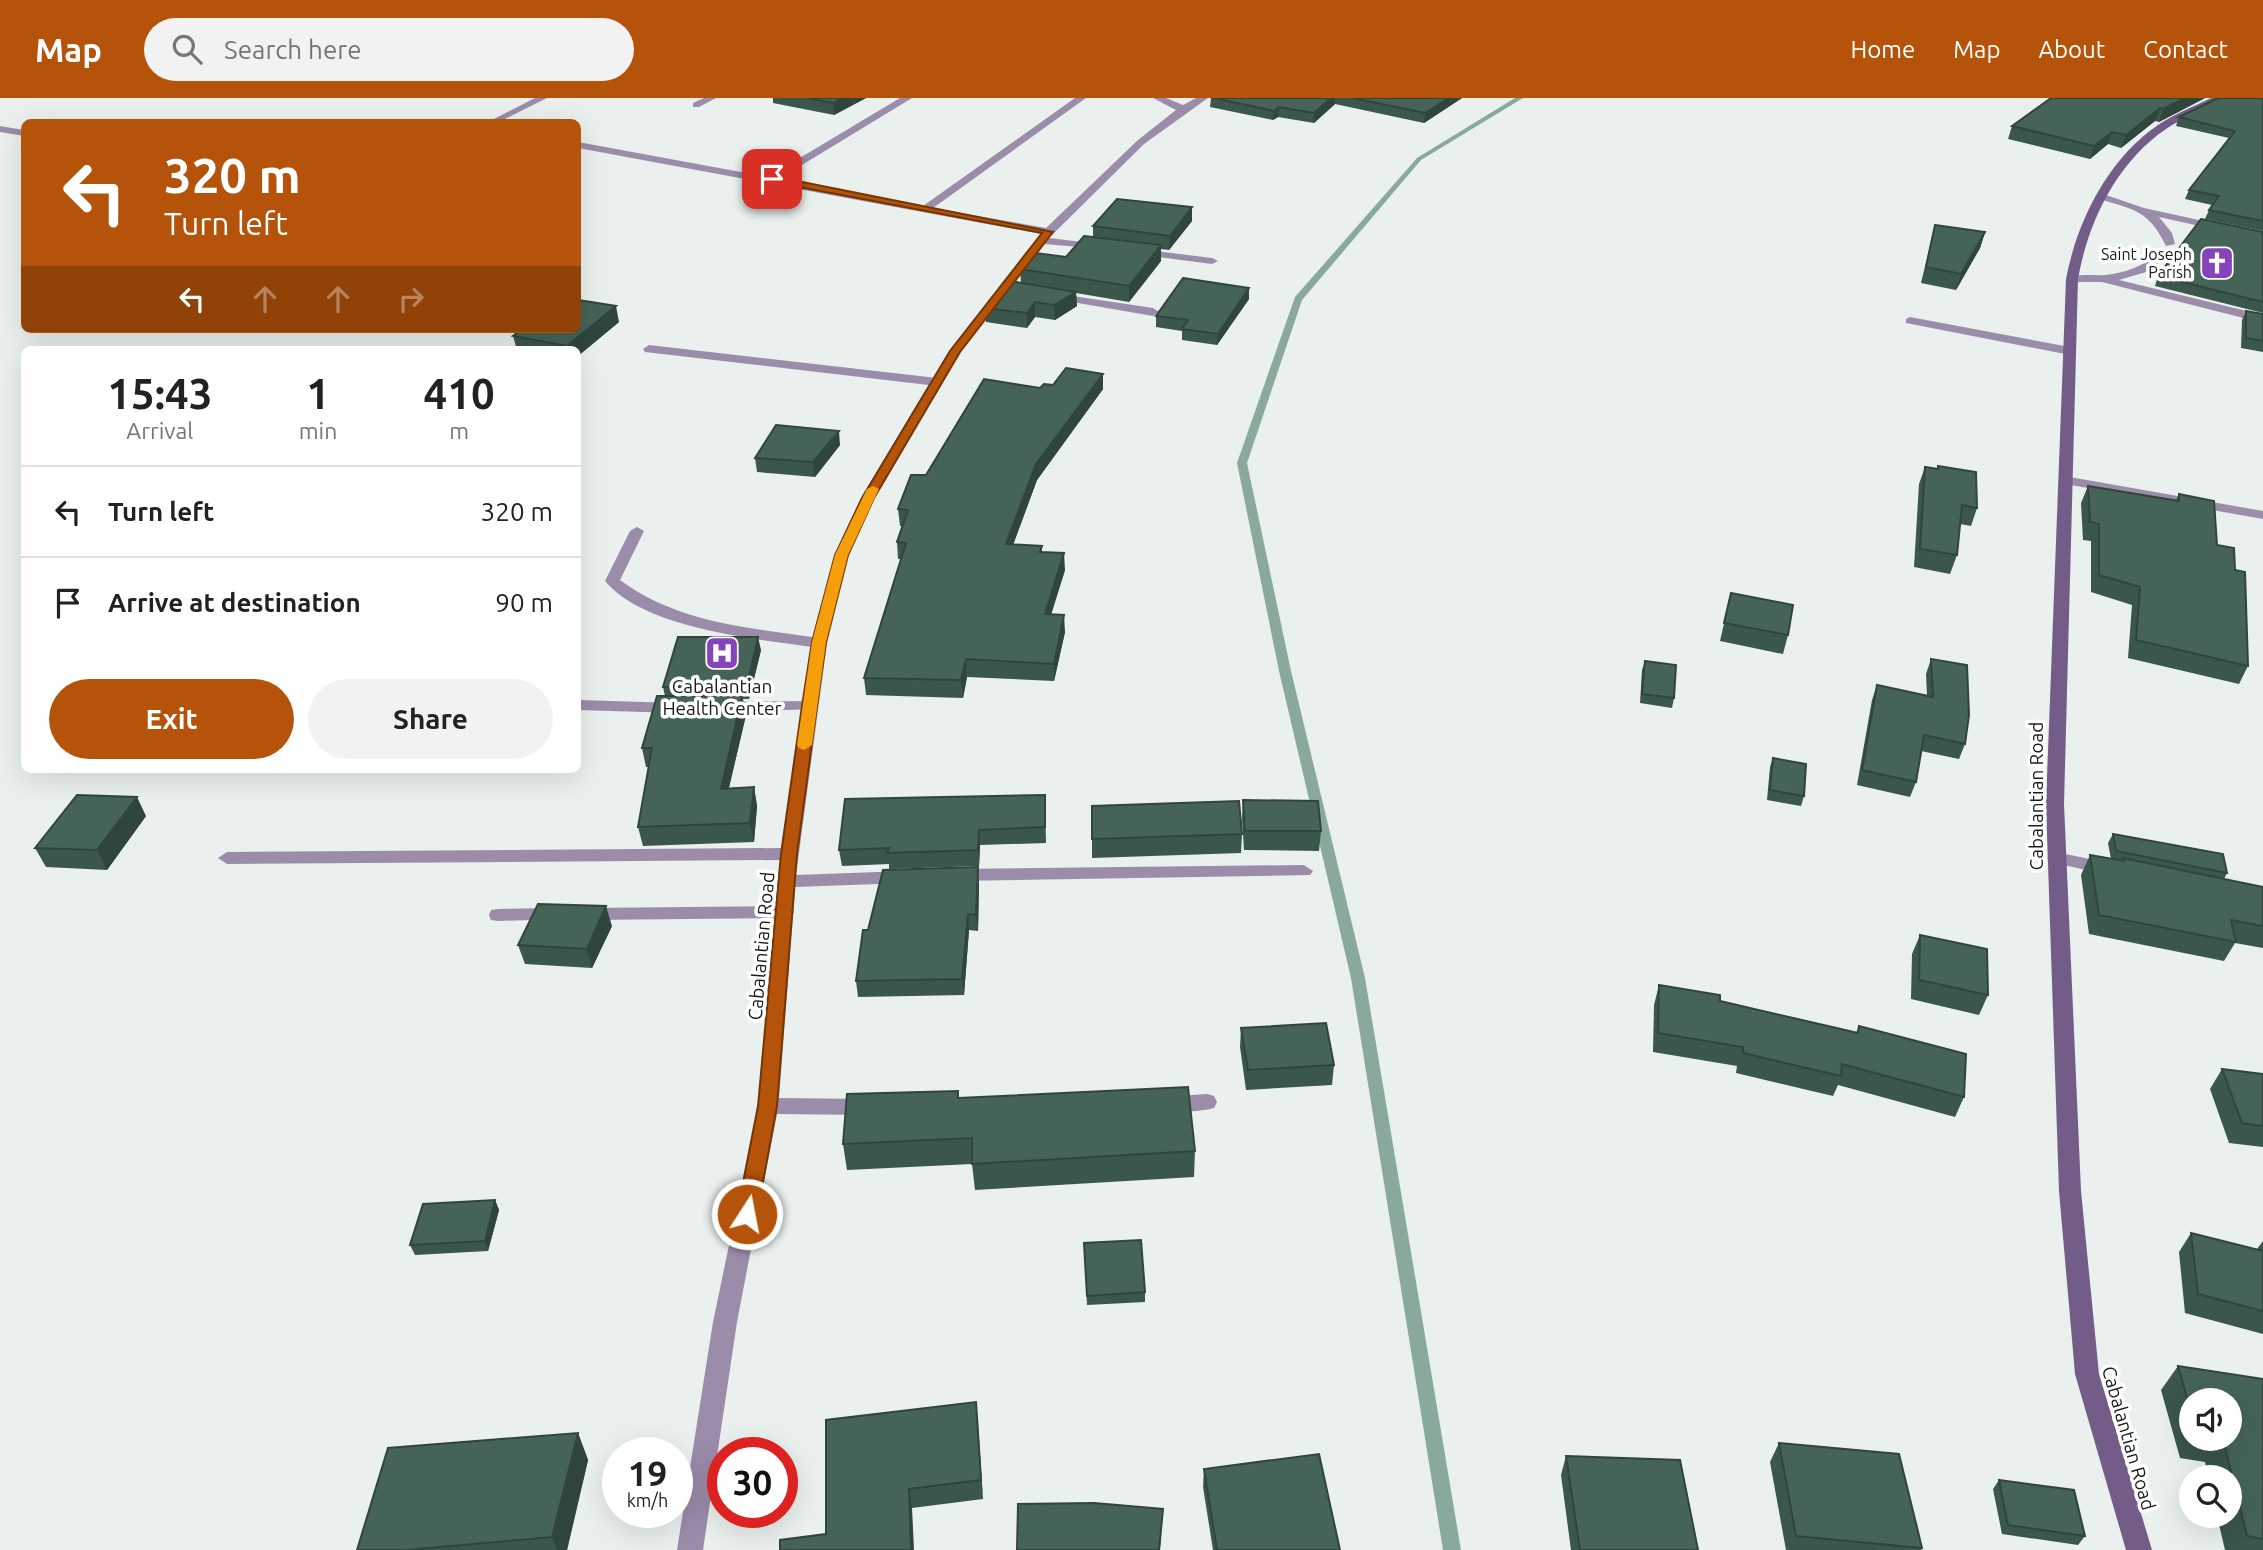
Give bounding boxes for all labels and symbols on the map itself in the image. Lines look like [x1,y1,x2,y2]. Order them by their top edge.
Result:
pin [742,149,802,209]
church icon: Saint Joseph Parish [2198,244,2236,282]
place label: Saint Joseph Parish [2101,245,2192,281]
hospital icon: Cabalantian Health Center [703,634,741,672]
place label: Cabalantian Health Center [662,675,782,719]
street label: Cabalantian Road [2025,722,2047,870]
street label: Cabalantian Road [744,871,778,1021]
position arrow [710,1177,784,1251]
street label: Cabalantian Road [2098,1363,2160,1513]
speed limit sign: 30 [707,1437,798,1528]

